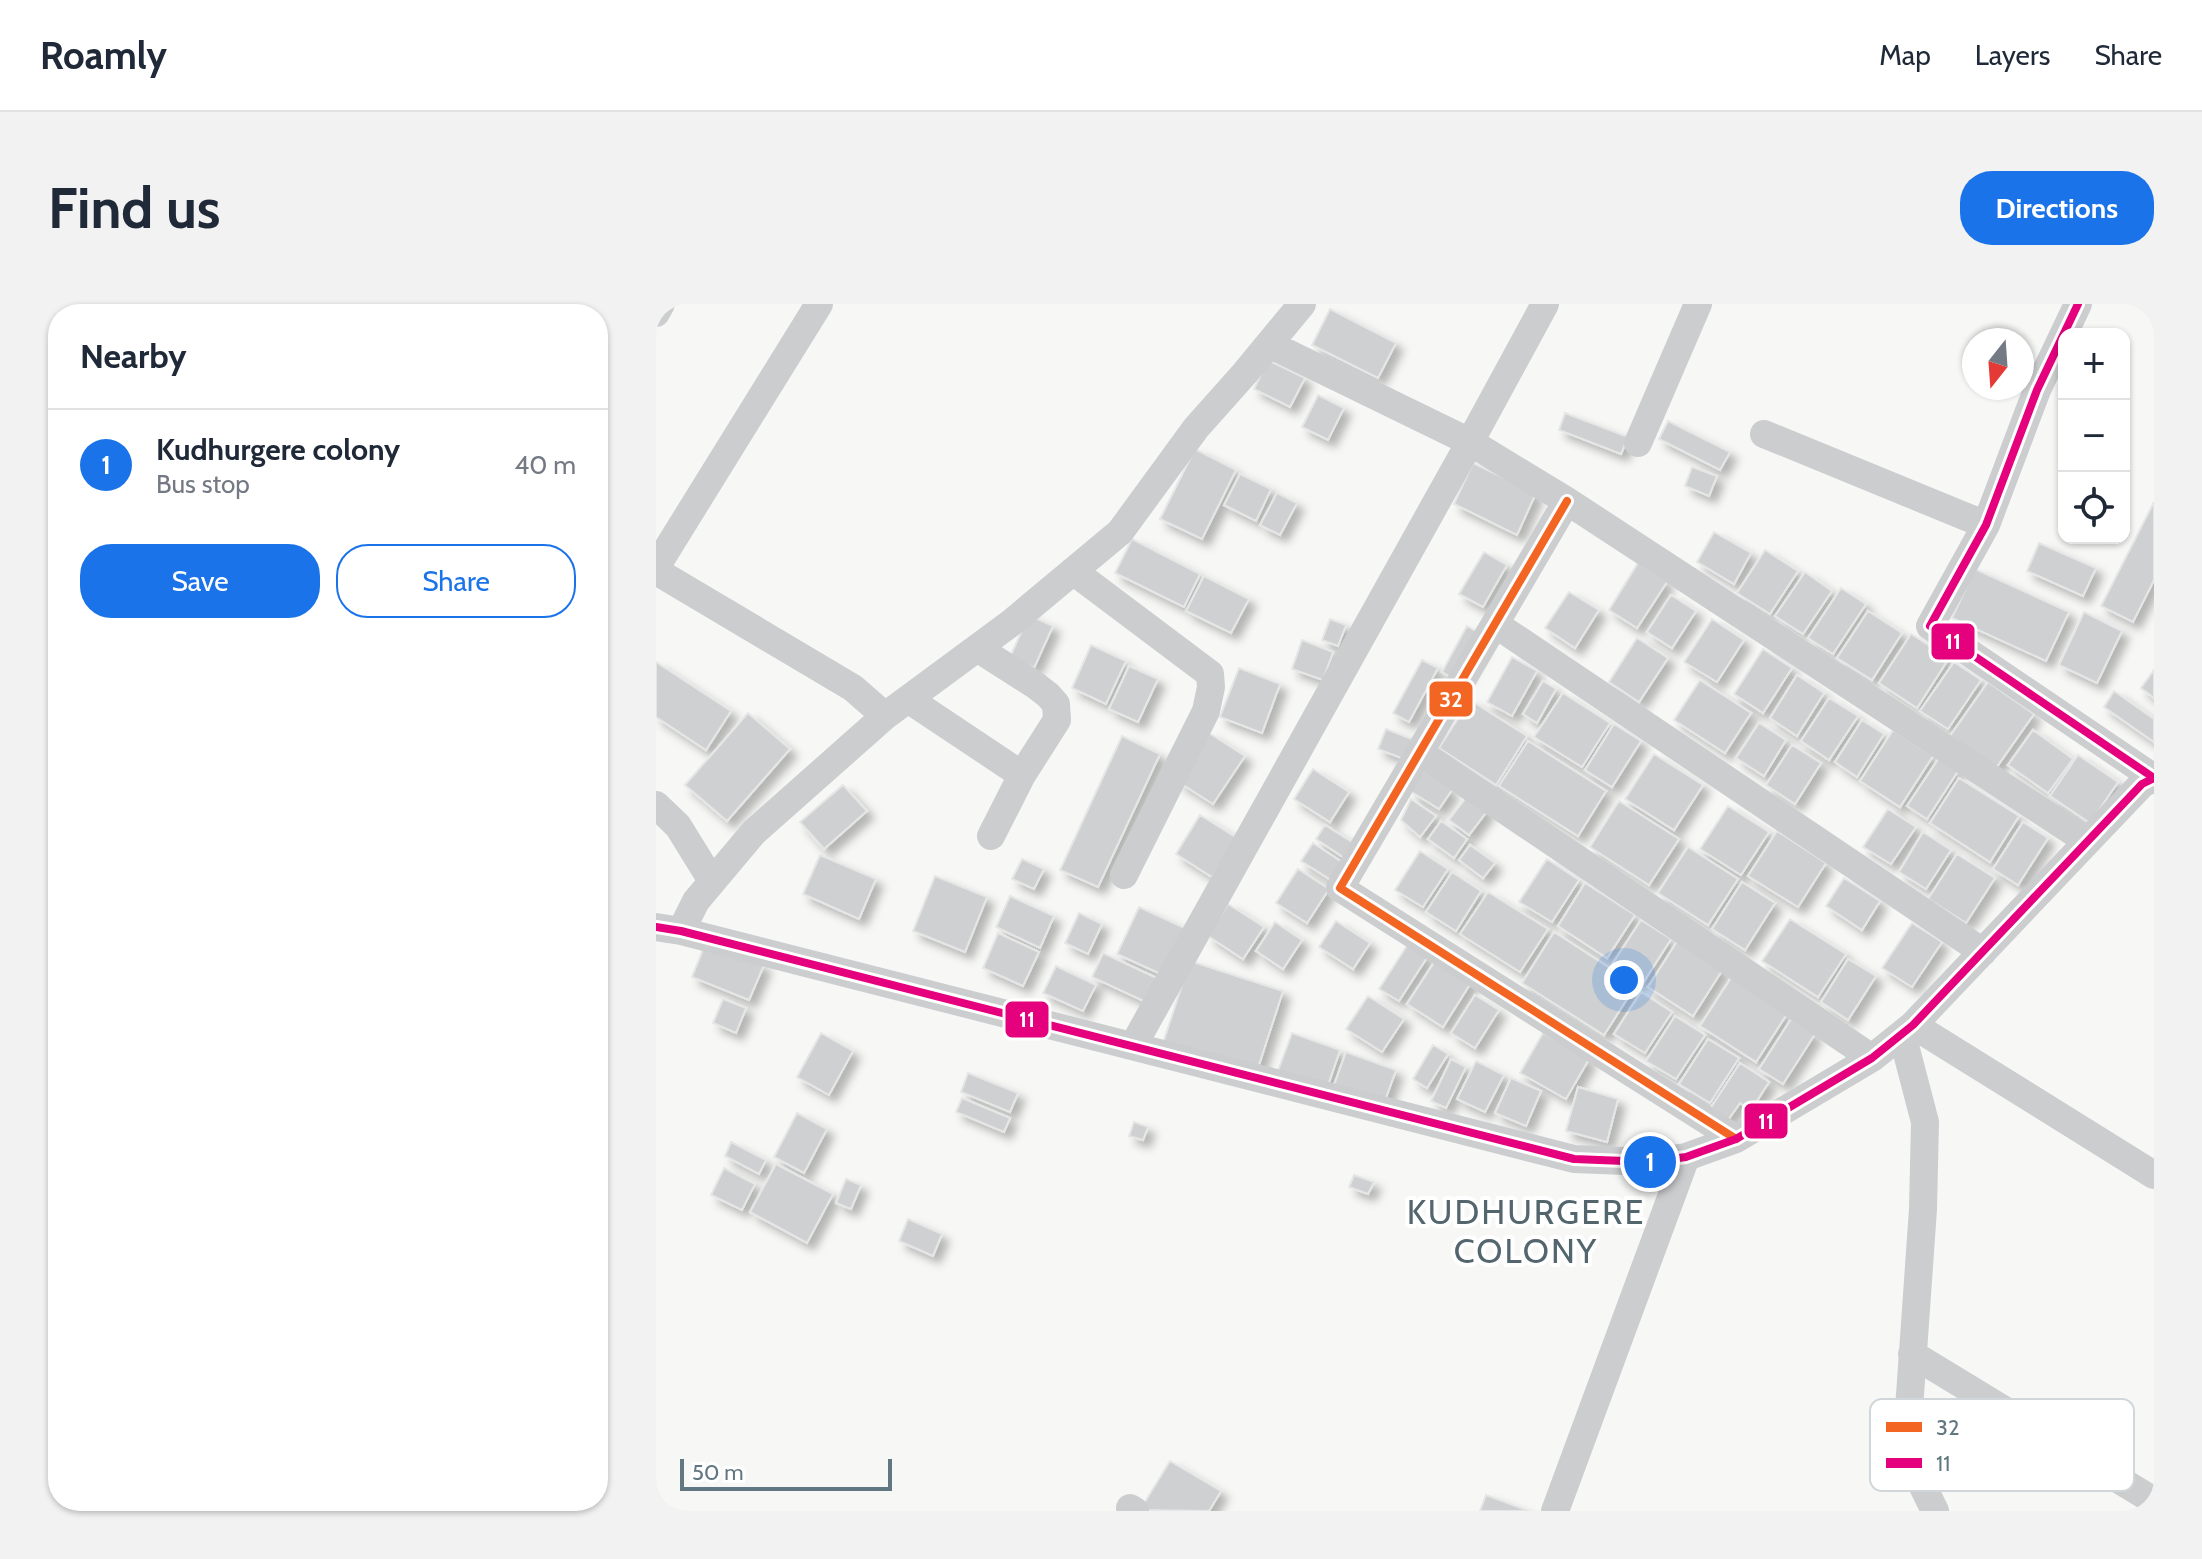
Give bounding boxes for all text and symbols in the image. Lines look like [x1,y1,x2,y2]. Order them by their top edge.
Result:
text: Roamly [40,32,167,79]
text: Map [1879,38,1931,72]
text: Layers [1975,38,2050,72]
text: Share [2094,38,2162,72]
button: Directions [1960,171,2154,245]
text: Find us [48,174,221,242]
north arrow [1962,328,2034,400]
map controls [2058,328,2130,544]
button: + [2058,328,2130,400]
text: Nearby [80,335,187,377]
button: − [2058,400,2130,472]
text: Kudhurgere colony [156,431,400,468]
text: 1 [101,449,111,481]
text: 40 m [514,449,576,481]
text: Bus stop [156,468,250,500]
button: locate [2058,472,2130,544]
button: Save [80,544,320,618]
button: Share [336,544,576,618]
line badge: 11 [1930,622,1976,661]
text: 11 [1945,628,1961,655]
line badge: 32 [1428,680,1474,718]
text: 32 [1439,686,1463,713]
your location [1604,960,1644,1000]
line badge: 11 [1004,1000,1050,1039]
text: 11 [1019,1006,1035,1033]
line badge: 11 [1743,1102,1789,1140]
text: 11 [1758,1108,1774,1135]
pin: 1 [1624,1132,1676,1192]
district label: KUDHURGERE COLONY [1407,1191,1645,1272]
legend [1870,1399,2134,1491]
text: 32 [1936,1414,1959,1441]
text: 11 [1936,1450,1950,1477]
scale bar [680,1455,892,1491]
text: 50 m [692,1459,744,1486]

